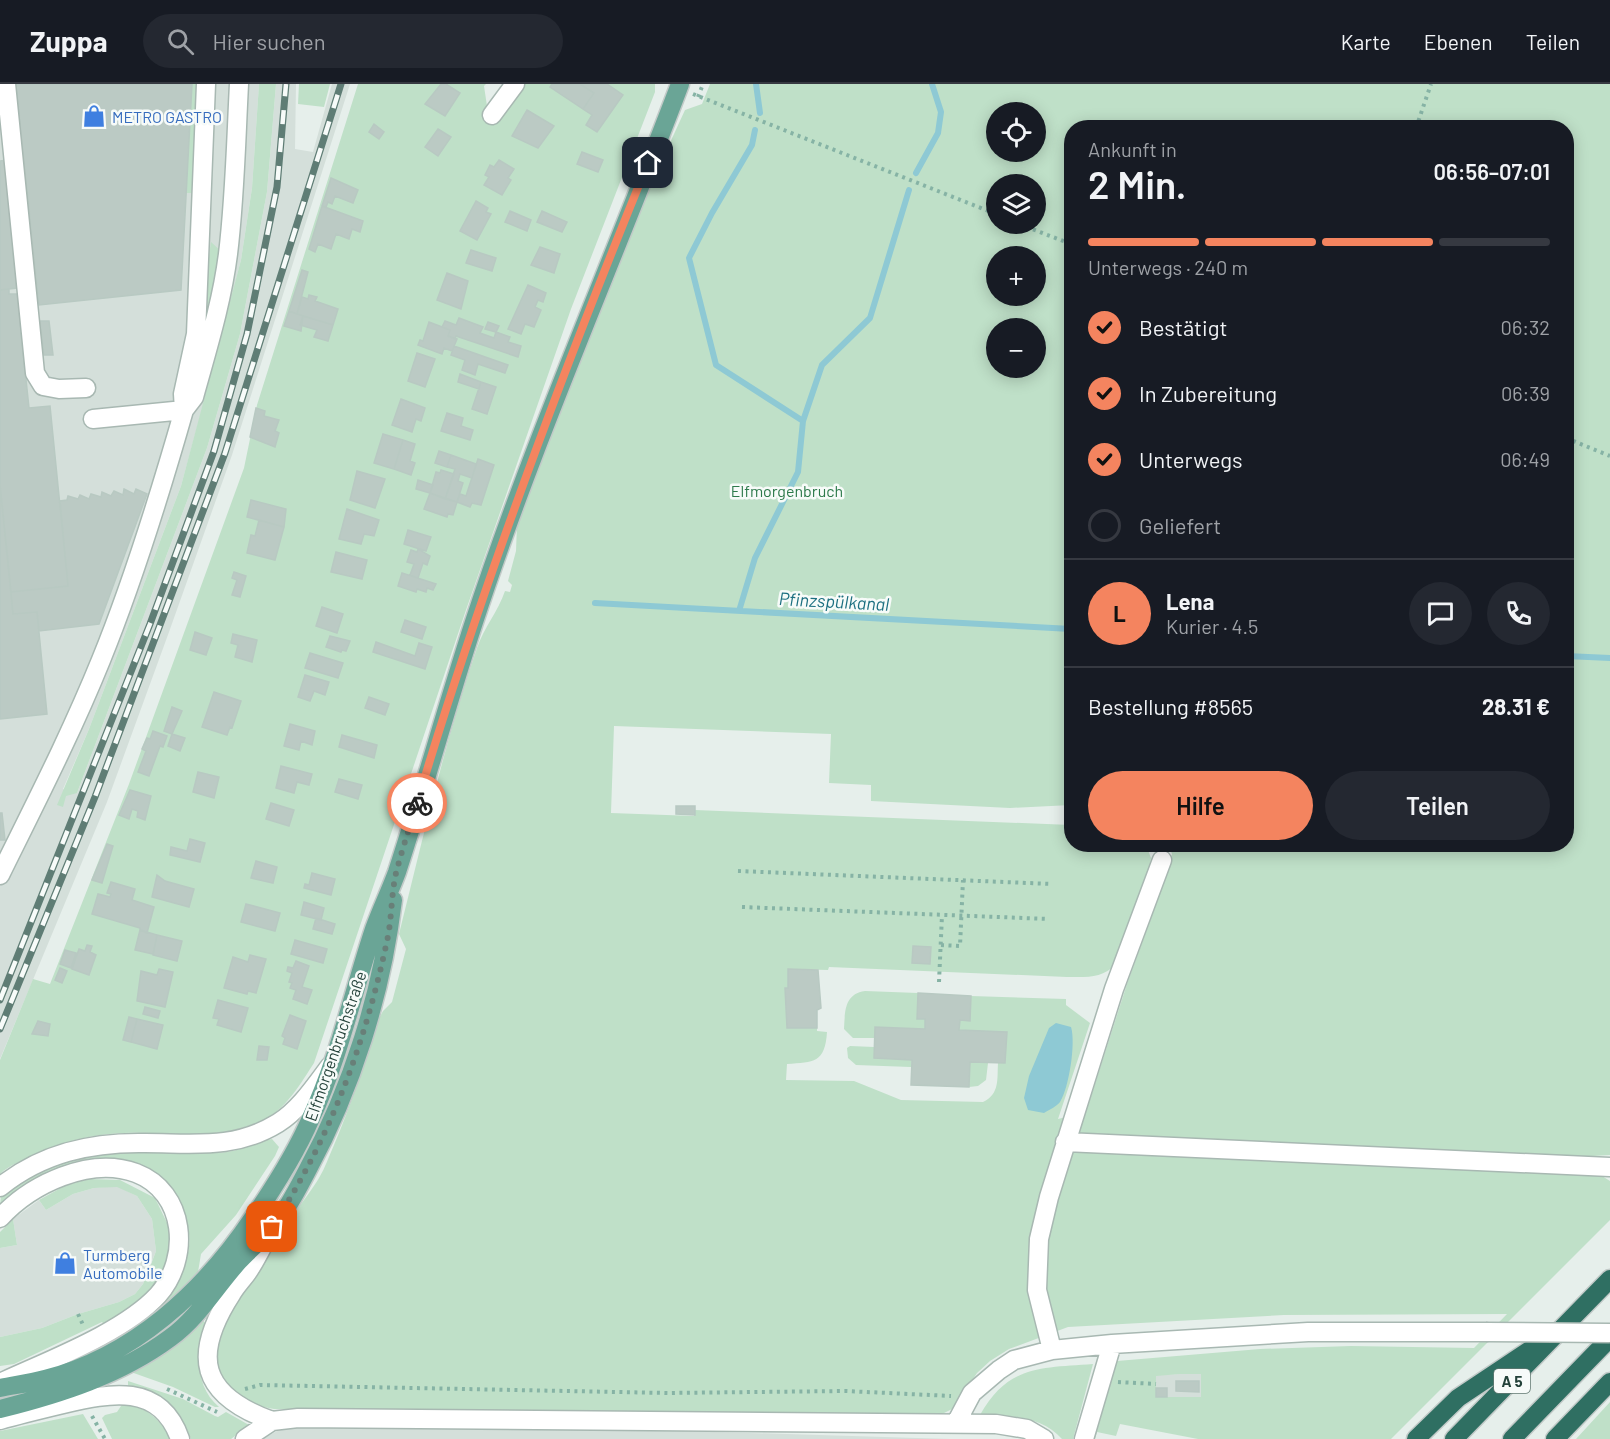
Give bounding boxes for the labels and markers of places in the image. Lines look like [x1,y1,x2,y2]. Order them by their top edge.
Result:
shop icon: METRO GASTRO [81,103,107,129]
place label: METRO GASTRO [112,107,222,126]
pin [622,137,673,188]
pin [246,1201,297,1252]
place label: Turmberg Automobile [83,1245,162,1282]
shop icon: Turmberg Automobile [52,1250,78,1276]

